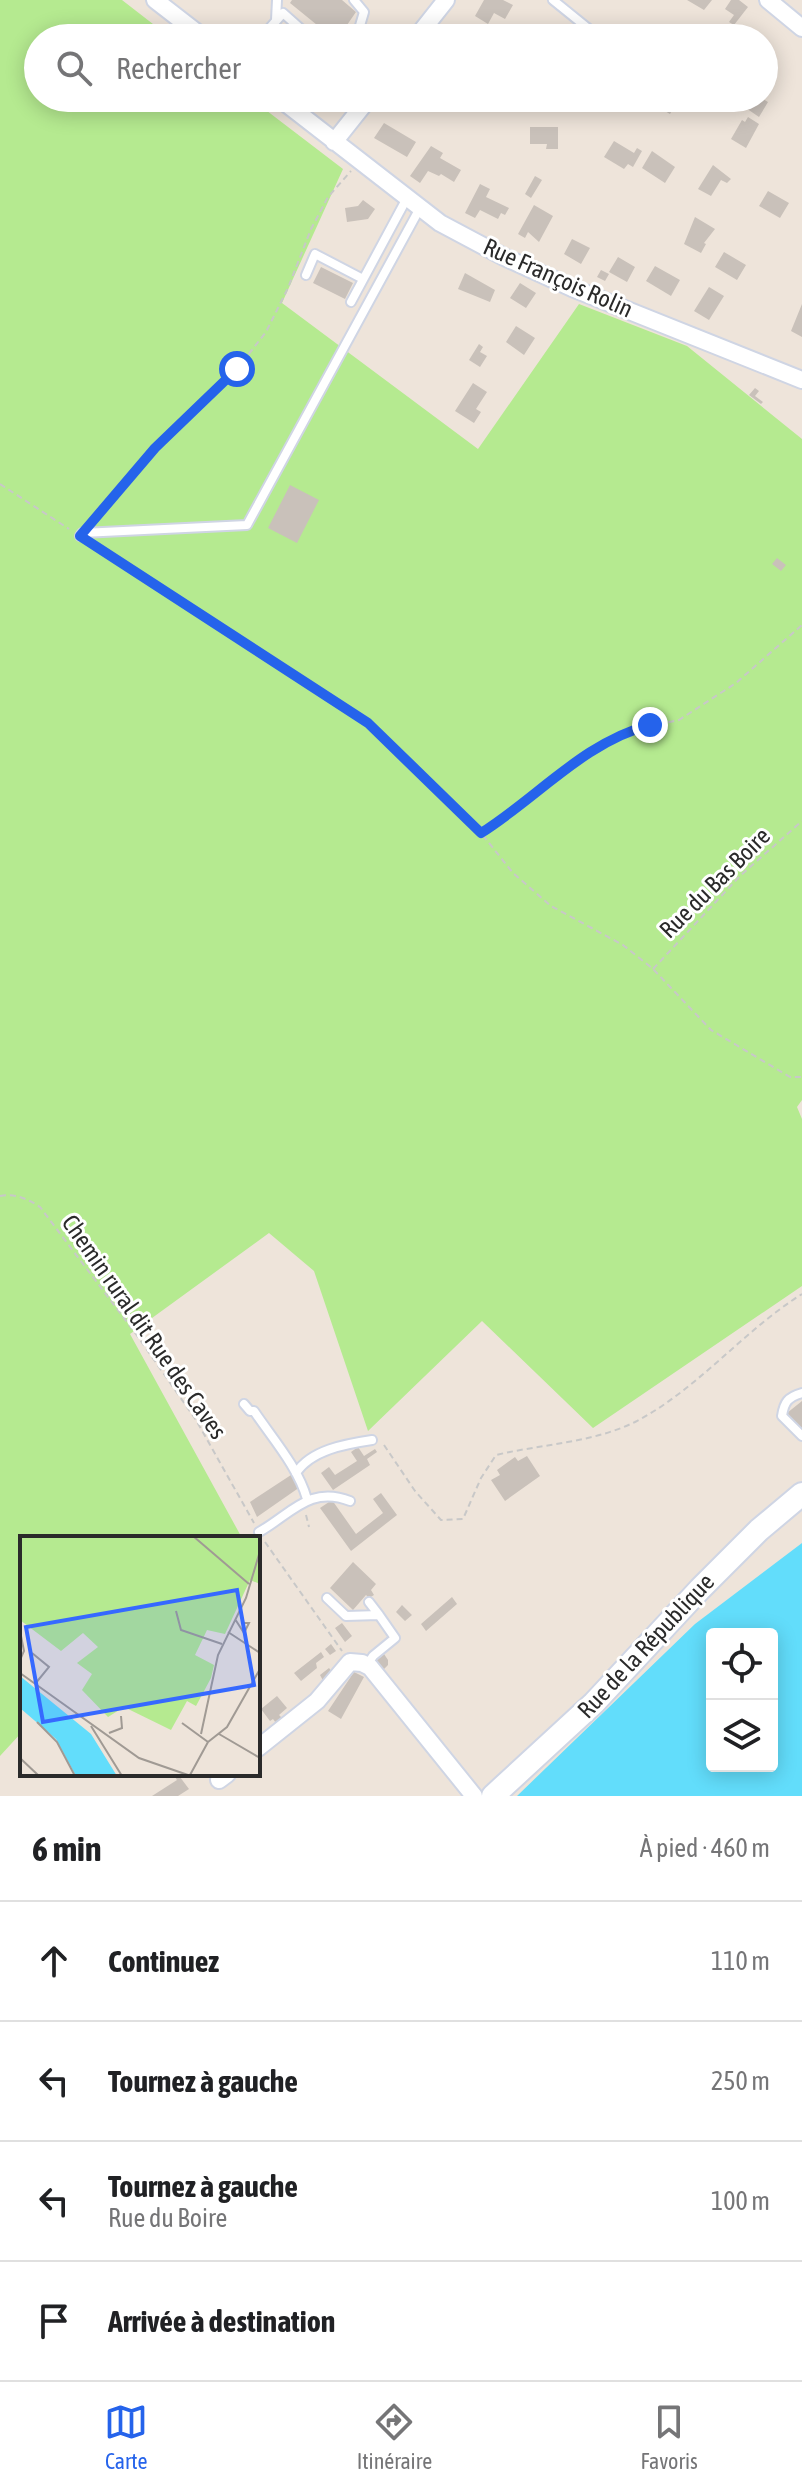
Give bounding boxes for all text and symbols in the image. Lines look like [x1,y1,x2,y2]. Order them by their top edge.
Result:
search box [24,24,778,112]
icon: search [52,46,96,90]
text: Rechercher [116,51,241,85]
street label: Rue François Rolin [479,233,637,323]
route start [219,351,255,387]
route end [632,707,668,743]
street label: Rue du Bas Boire [654,822,775,943]
street label: Chemin rural dit Rue des Caves [57,1210,232,1444]
inset map [20,1536,260,1776]
street label: Rue de la République [572,1568,719,1723]
map controls [706,1628,778,1772]
button: locate [706,1628,778,1700]
button: layers [706,1700,778,1772]
text: 6 min [32,1829,101,1868]
text: À pied · 460 m [640,1833,770,1863]
icon: ahead [32,1939,76,1983]
text: Continuez [108,1944,219,1978]
text: 110 m [711,1946,770,1976]
icon: left [32,2059,76,2103]
text: Tournez à gauche [108,2064,298,2098]
text: 250 m [711,2066,770,2096]
text: Tournez à gauche [108,2169,298,2203]
icon: left [32,2179,76,2223]
text: 100 m [711,2186,770,2216]
text: Rue du Boire [108,2203,227,2233]
icon: arrive [32,2299,76,2343]
text: Arrivée à destination [108,2304,335,2338]
tab: Carte [104,2400,148,2474]
tab: Itinéraire [357,2400,432,2474]
tab: Favoris [641,2400,698,2474]

